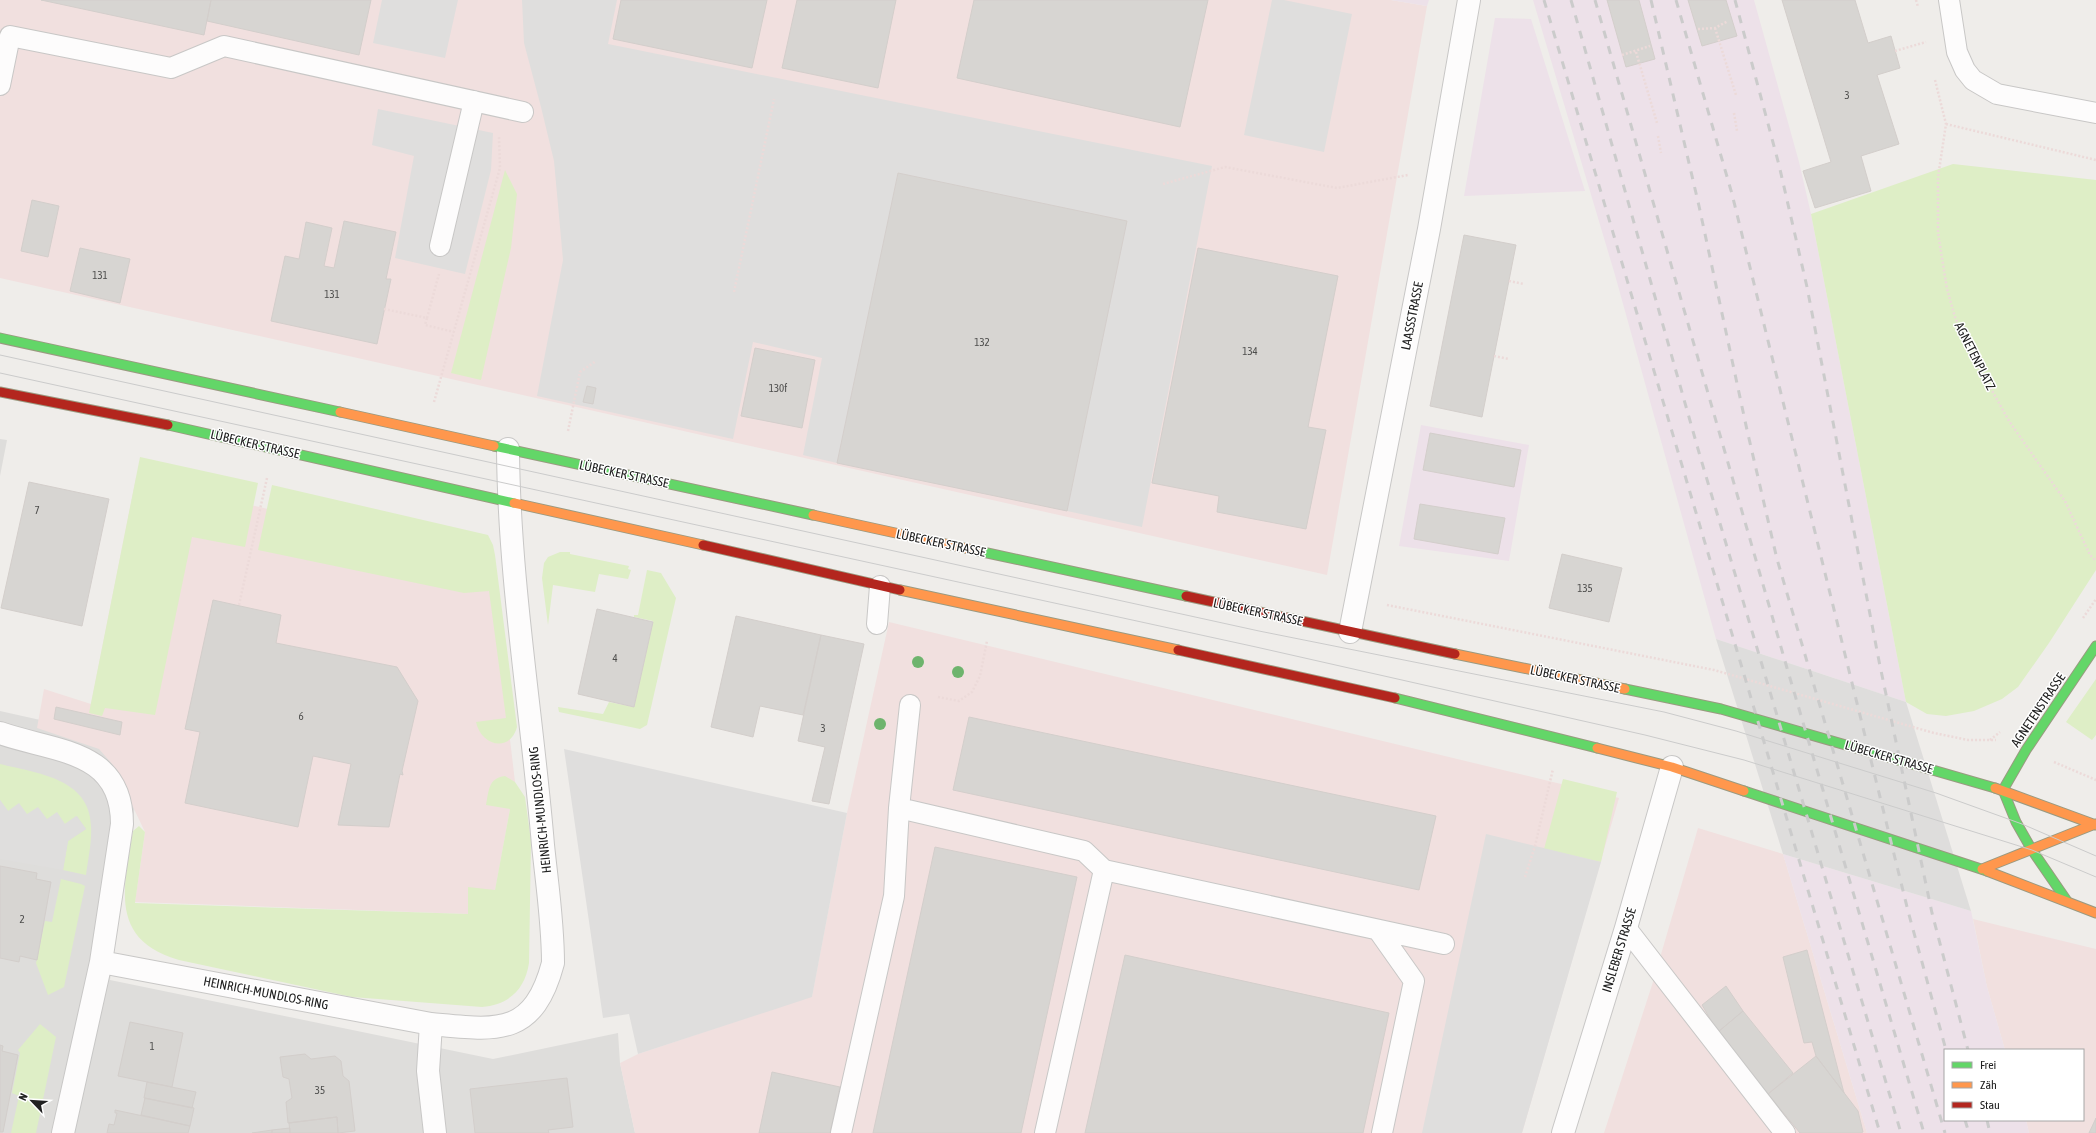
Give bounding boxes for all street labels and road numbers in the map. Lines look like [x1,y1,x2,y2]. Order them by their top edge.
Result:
street label: LAASSSTRASSE [1398,280,1426,351]
street label: AGNETENPLATZ [1951,320,1999,393]
street label: LÜBECKER STRASSE [209,426,301,462]
street label: LÜBECKER STRASSE [578,457,670,491]
street label: LÜBECKER STRASSE [895,526,987,560]
street label: LÜBECKER STRASSE [1212,595,1304,629]
street label: LÜBECKER STRASSE [1529,662,1621,696]
street label: AGNETENSTRASSE [2008,670,2068,750]
street label: LÜBECKER STRASSE [1843,737,1935,777]
street label: HEINRICH-MUNDLOS-RING [526,746,554,874]
street label: INSLEBER STRASSE [1599,906,1639,994]
street label: HEINRICH-MUNDLOS-RING [202,973,330,1013]

